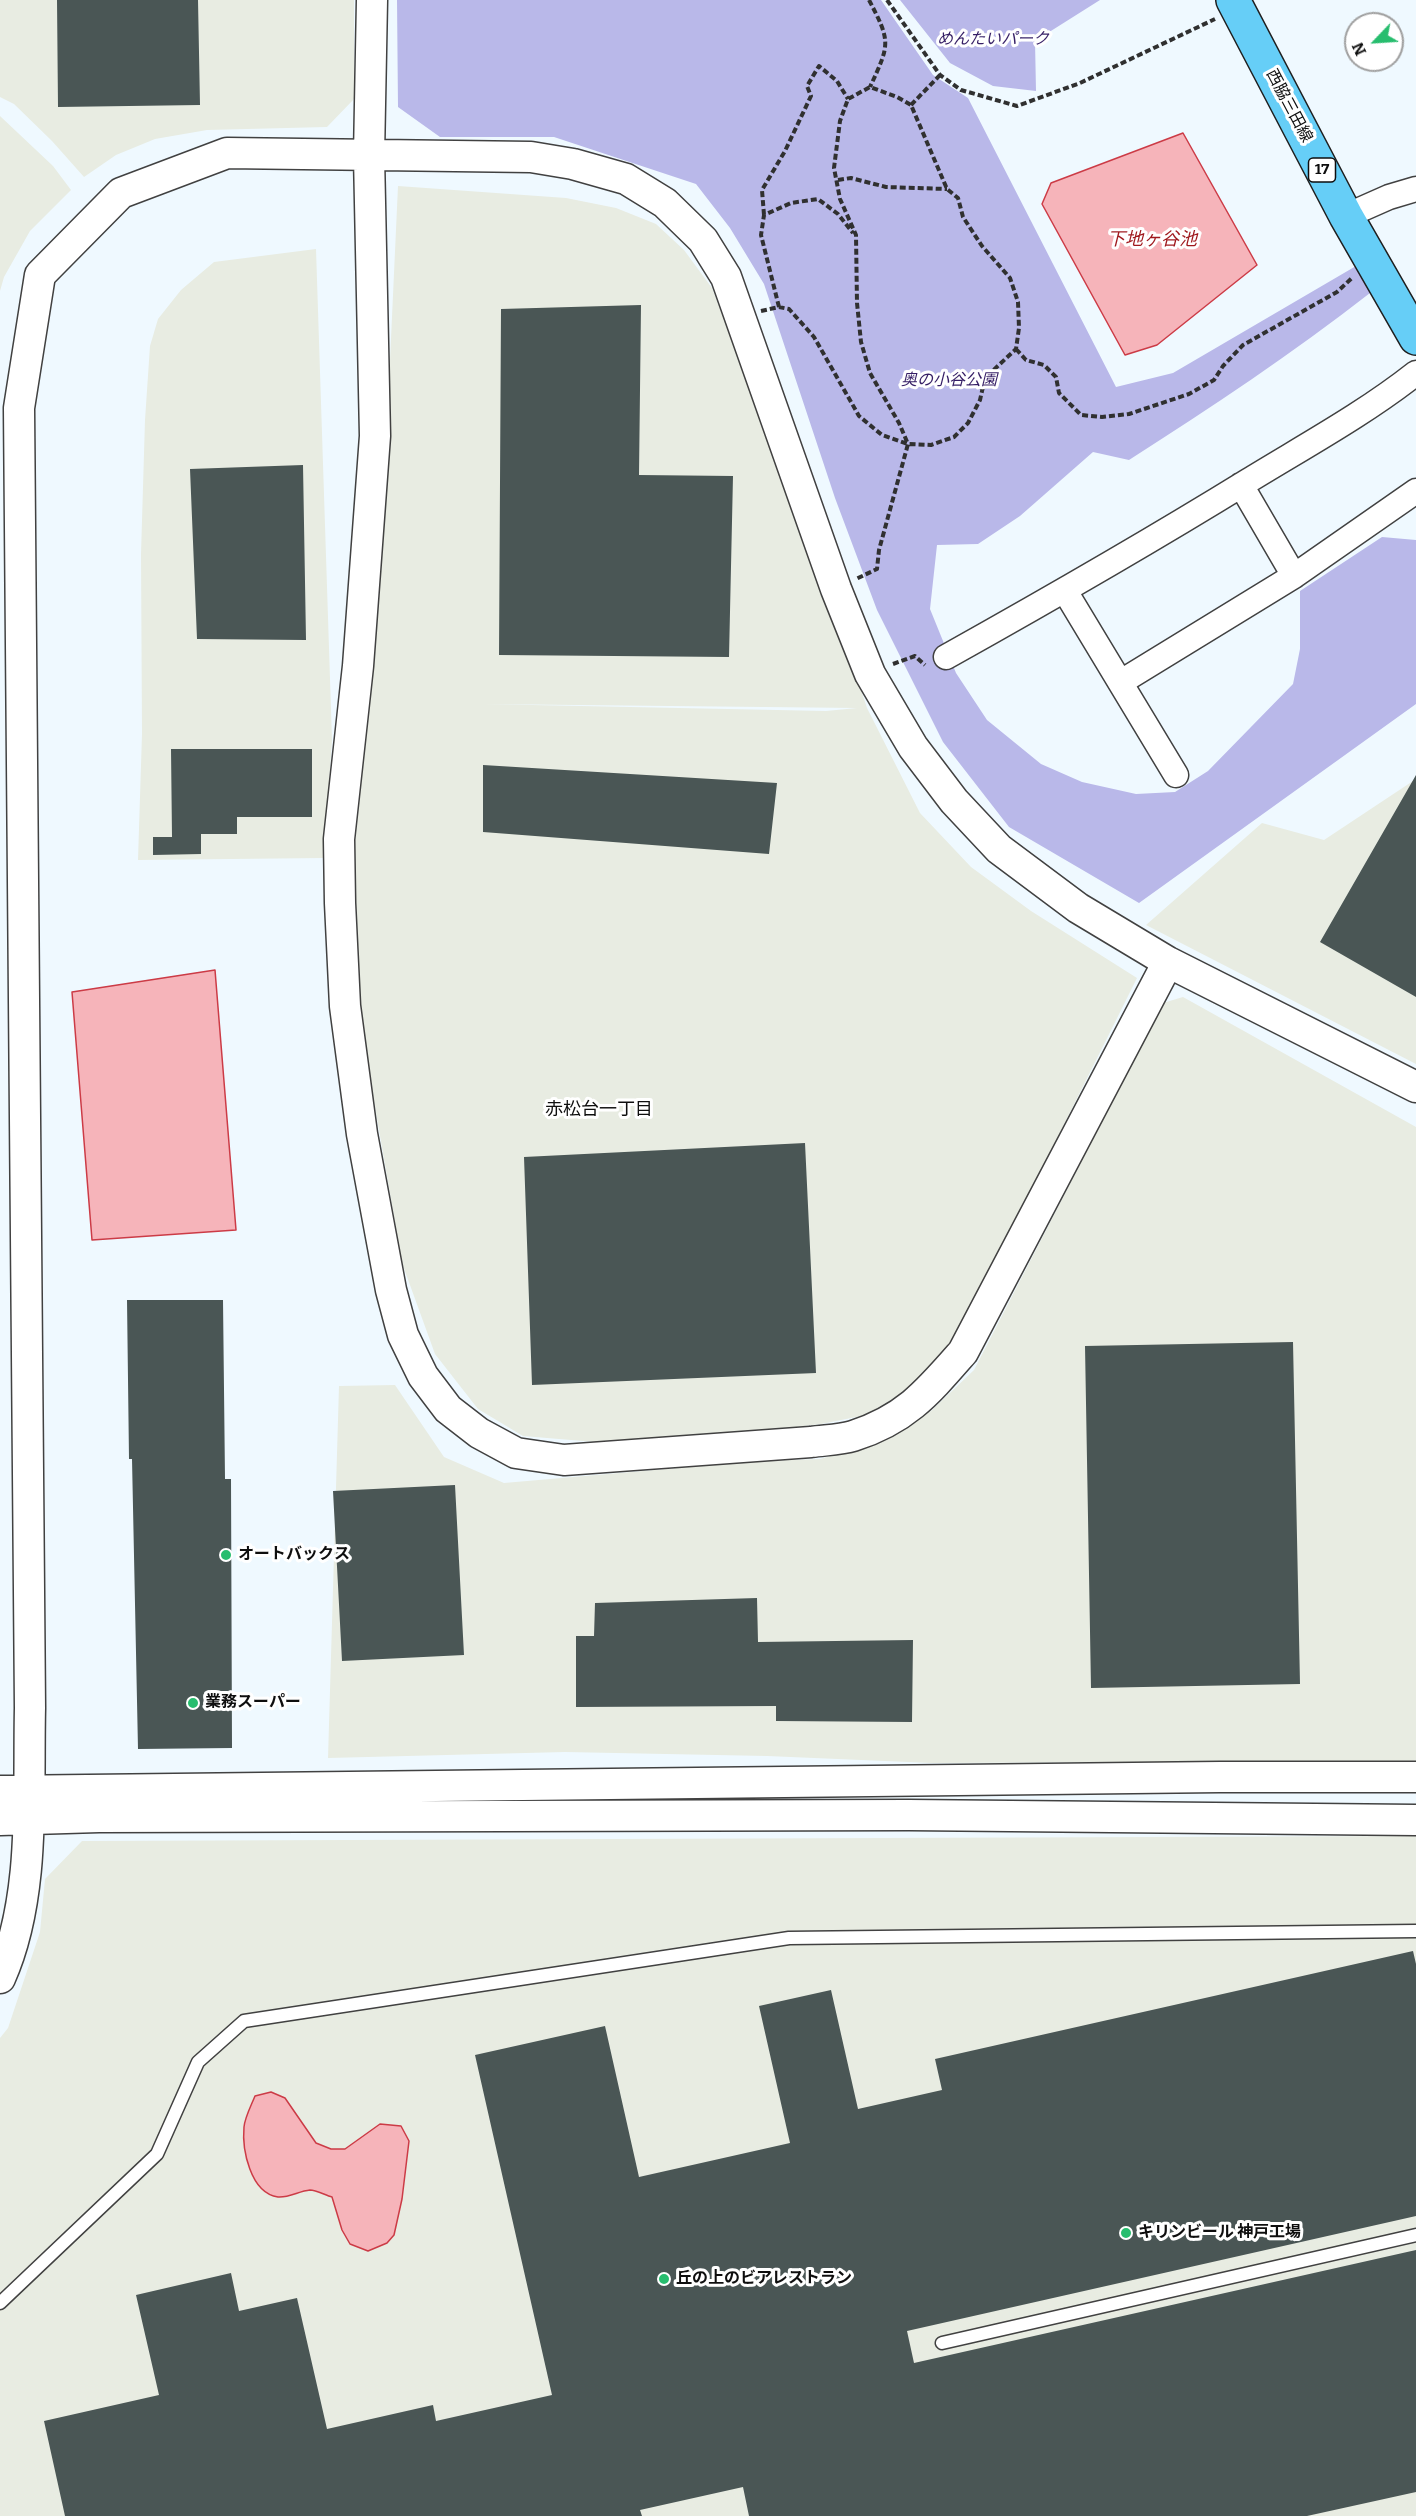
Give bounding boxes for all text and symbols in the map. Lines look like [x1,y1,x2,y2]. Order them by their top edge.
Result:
north arrow [1344,12,1404,72]
park label: めんたいパーク [937,30,1049,50]
text: N [1348,39,1370,59]
street label: 西脇三田線 [1262,66,1316,146]
road number: 17 [1308,158,1336,182]
water label: 下地ヶ谷池 [1107,229,1197,251]
park label: 奥の小谷公園 [901,371,997,391]
district label: 赤松台一丁目 [545,1099,653,1121]
place label: オートバックス [238,1545,350,1565]
marker: オートバックス [219,1548,233,1562]
place label: 業務スーパー [205,1693,301,1713]
marker: 業務スーパー [186,1696,200,1710]
place label: キリンビール 神戸工場 [1138,2223,1301,2243]
marker: キリンビール 神戸工場 [1119,2226,1133,2240]
place label: 丘の上のビアレストラン [676,2269,852,2289]
marker: 丘の上のビアレストラン [657,2272,671,2286]

